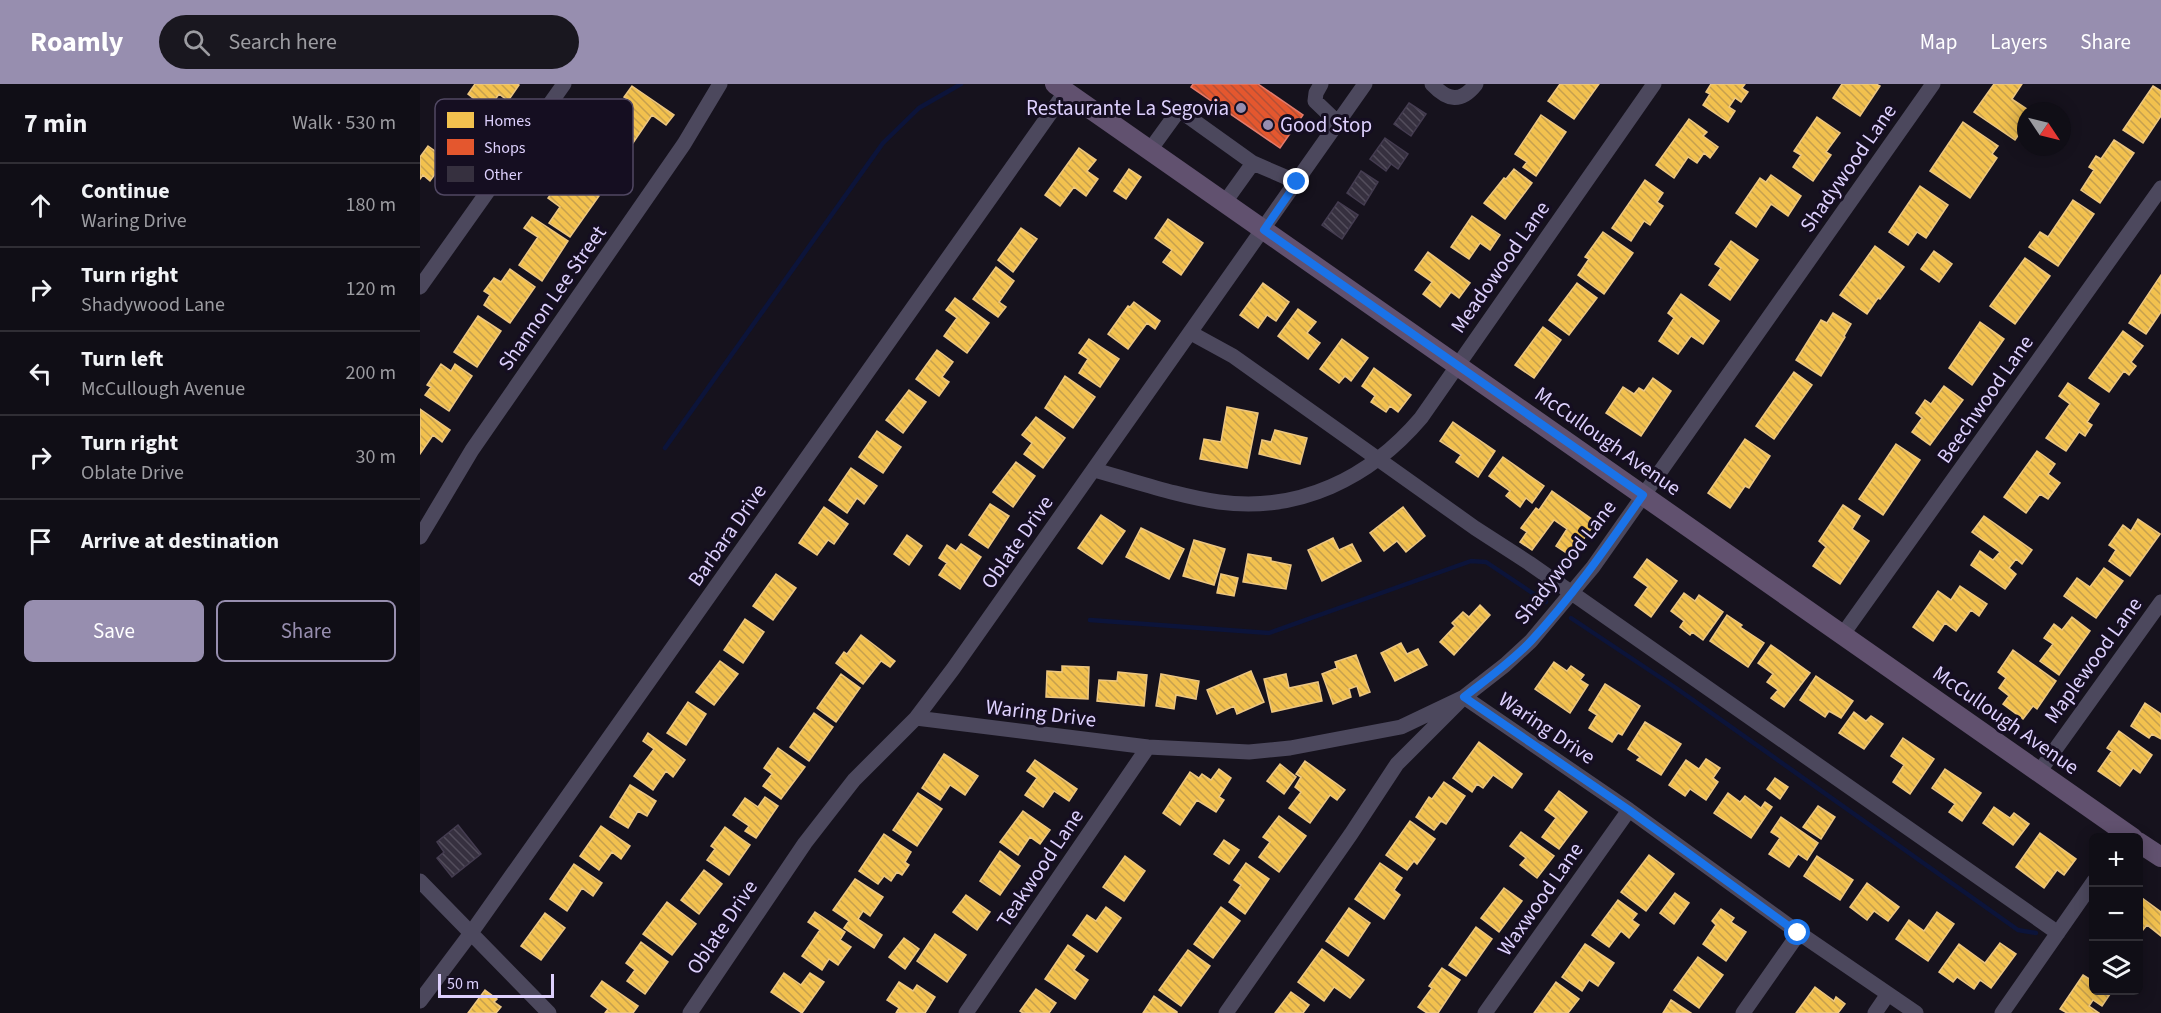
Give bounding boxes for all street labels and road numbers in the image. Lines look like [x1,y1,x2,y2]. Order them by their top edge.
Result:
street label: Shadywood Lane [1792,98,1904,238]
street label: Meadowood Lane [1443,195,1557,339]
street label: Shannon Lee Street [491,219,613,377]
street label: Beechwood Lane [1930,329,2040,469]
street label: McCullough Avenue [1529,379,1687,503]
street label: Barbara Drive [681,478,773,592]
street label: Oblate Drive [974,489,1060,595]
street label: Shadywood Lane [1507,493,1623,631]
street label: Maplewood Lane [2037,591,2149,729]
street label: McCullough Avenue [1927,658,2085,782]
street label: Waring Drive [1493,685,1601,771]
street label: Waring Drive [984,691,1098,735]
street label: Teakwood Lane [989,803,1091,933]
street label: Waxwood Lane [1490,836,1590,962]
street label: Oblate Drive [679,874,765,980]

